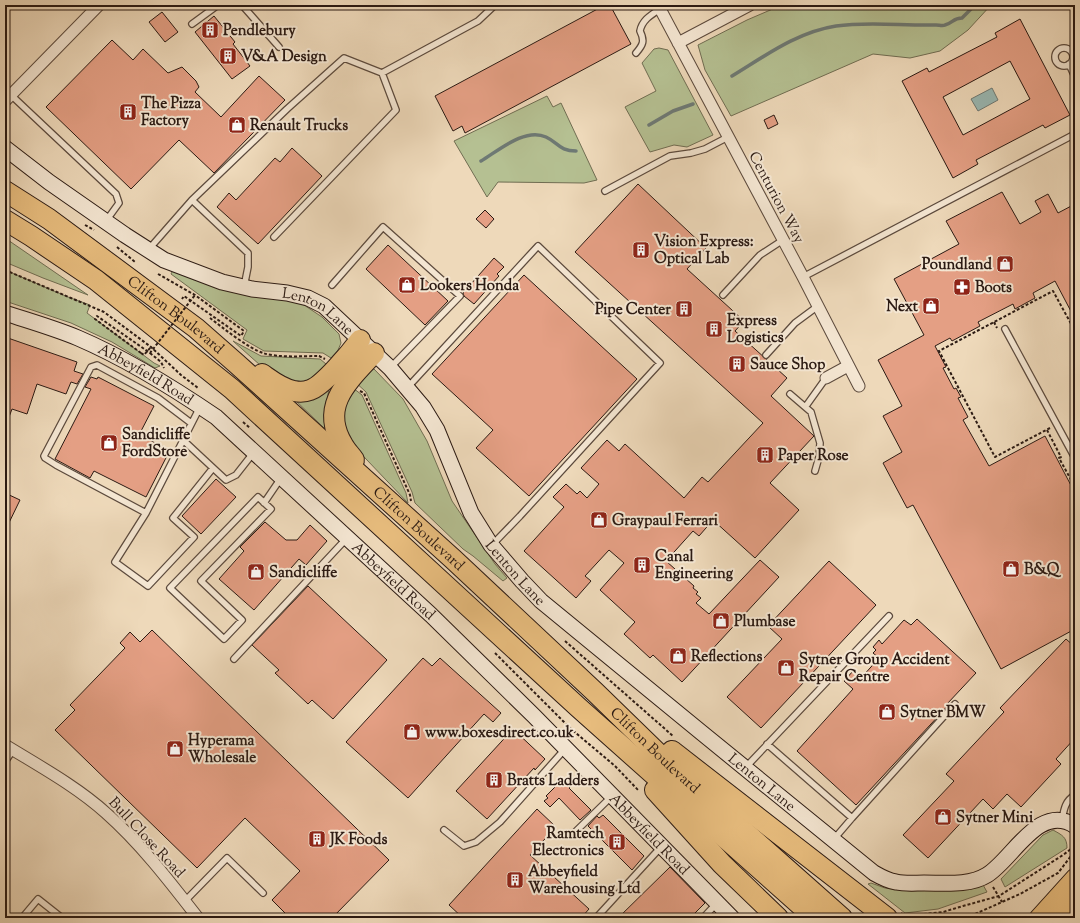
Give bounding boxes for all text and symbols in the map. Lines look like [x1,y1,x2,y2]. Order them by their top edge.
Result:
building icon: Pendlebury [200,20,220,40]
place label: Pendlebury [223,21,296,42]
building icon: V&A Design [218,46,238,66]
place label: V&A Design [241,47,327,68]
place label: The Pizza Factory [141,94,201,132]
building icon: The Pizza Factory [118,102,138,122]
shop icon: Renault Trucks [227,115,247,135]
place label: Renault Trucks [250,116,348,137]
street label: Centurion Way [743,148,809,248]
place label: Vision Express: Optical Lab [654,232,754,270]
building icon: Vision Express: Optical Lab [631,240,651,260]
shop icon: Poundland [995,254,1015,274]
place label: Poundland [922,255,993,276]
street label: Clifton Boulevard [122,272,228,360]
shop icon: Lookers Honda [397,275,417,295]
place label: Lookers Honda [420,276,519,297]
pharmacy icon: Boots [952,277,972,297]
place label: Boots [975,278,1012,299]
street label: Lenton Lane [281,284,358,341]
shop icon: Next [921,296,941,316]
place label: Next [886,297,919,318]
building icon: Pipe Center [674,299,694,319]
place label: Pipe Center [595,300,671,321]
place label: Express Logistics [727,311,784,349]
building icon: Express Logistics [704,319,724,339]
street label: Abbeyfield Road [94,340,197,411]
building icon: Sauce Shop [727,354,747,374]
place label: Sauce Shop [750,355,826,376]
place label: Sandicliffe FordStore [122,425,190,463]
shop icon: Sandicliffe FordStore [99,433,119,453]
building icon: Paper Rose [755,445,775,465]
place label: Paper Rose [778,446,849,467]
street label: Clifton Boulevard [368,482,469,577]
shop icon: Graypaul Ferrari [589,510,609,530]
place label: Graypaul Ferrari [612,511,719,532]
street label: Lenton Lane [479,536,549,611]
street label: Abbeyfield Road [346,538,440,626]
place label: Canal Engineering [655,547,734,585]
building icon: Canal Engineering [632,555,652,575]
shop icon: B&Q [1001,559,1021,579]
place label: B&Q [1024,560,1062,581]
shop icon: Sandicliffe [246,562,266,582]
place label: Sandicliffe [269,563,337,584]
shop icon: Plumbase [711,611,731,631]
place label: Plumbase [734,612,795,633]
shop icon: Reflections [668,646,688,666]
place label: Reflections [691,647,763,668]
place label: Sytner Group Accident Repair Centre [799,650,951,688]
shop icon: Sytner Group Accident Repair Centre [776,658,796,678]
shop icon: Sytner BMW [877,702,897,722]
street label: Clifton Boulevard [605,703,704,799]
place label: Sytner BMW [900,703,986,724]
shop icon: www.boxesdirect.co.uk [402,722,422,742]
place label: www.boxesdirect.co.uk [425,723,575,744]
place label: Hyperama Wholesale [188,731,256,769]
shop icon: Hyperama Wholesale [165,739,185,759]
street label: Lenton Lane [723,749,800,817]
building icon: Bratts Ladders [484,770,504,790]
place label: Bratts Ladders [507,771,599,792]
street label: Abbeyfield Road [603,789,694,881]
street label: Bull Close Road [103,793,189,884]
shop icon: Sytner Mini [933,807,953,827]
place label: Sytner Mini [956,808,1034,829]
place label: Ramtech Electronics [533,824,604,862]
building icon: JK Foods [307,829,327,849]
place label: JK Foods [329,830,387,851]
building icon: Ramtech Electronics [607,832,627,852]
place label: Abbeyfield Warehousing Ltd [528,862,641,900]
building icon: Abbeyfield Warehousing Ltd [505,870,525,890]

